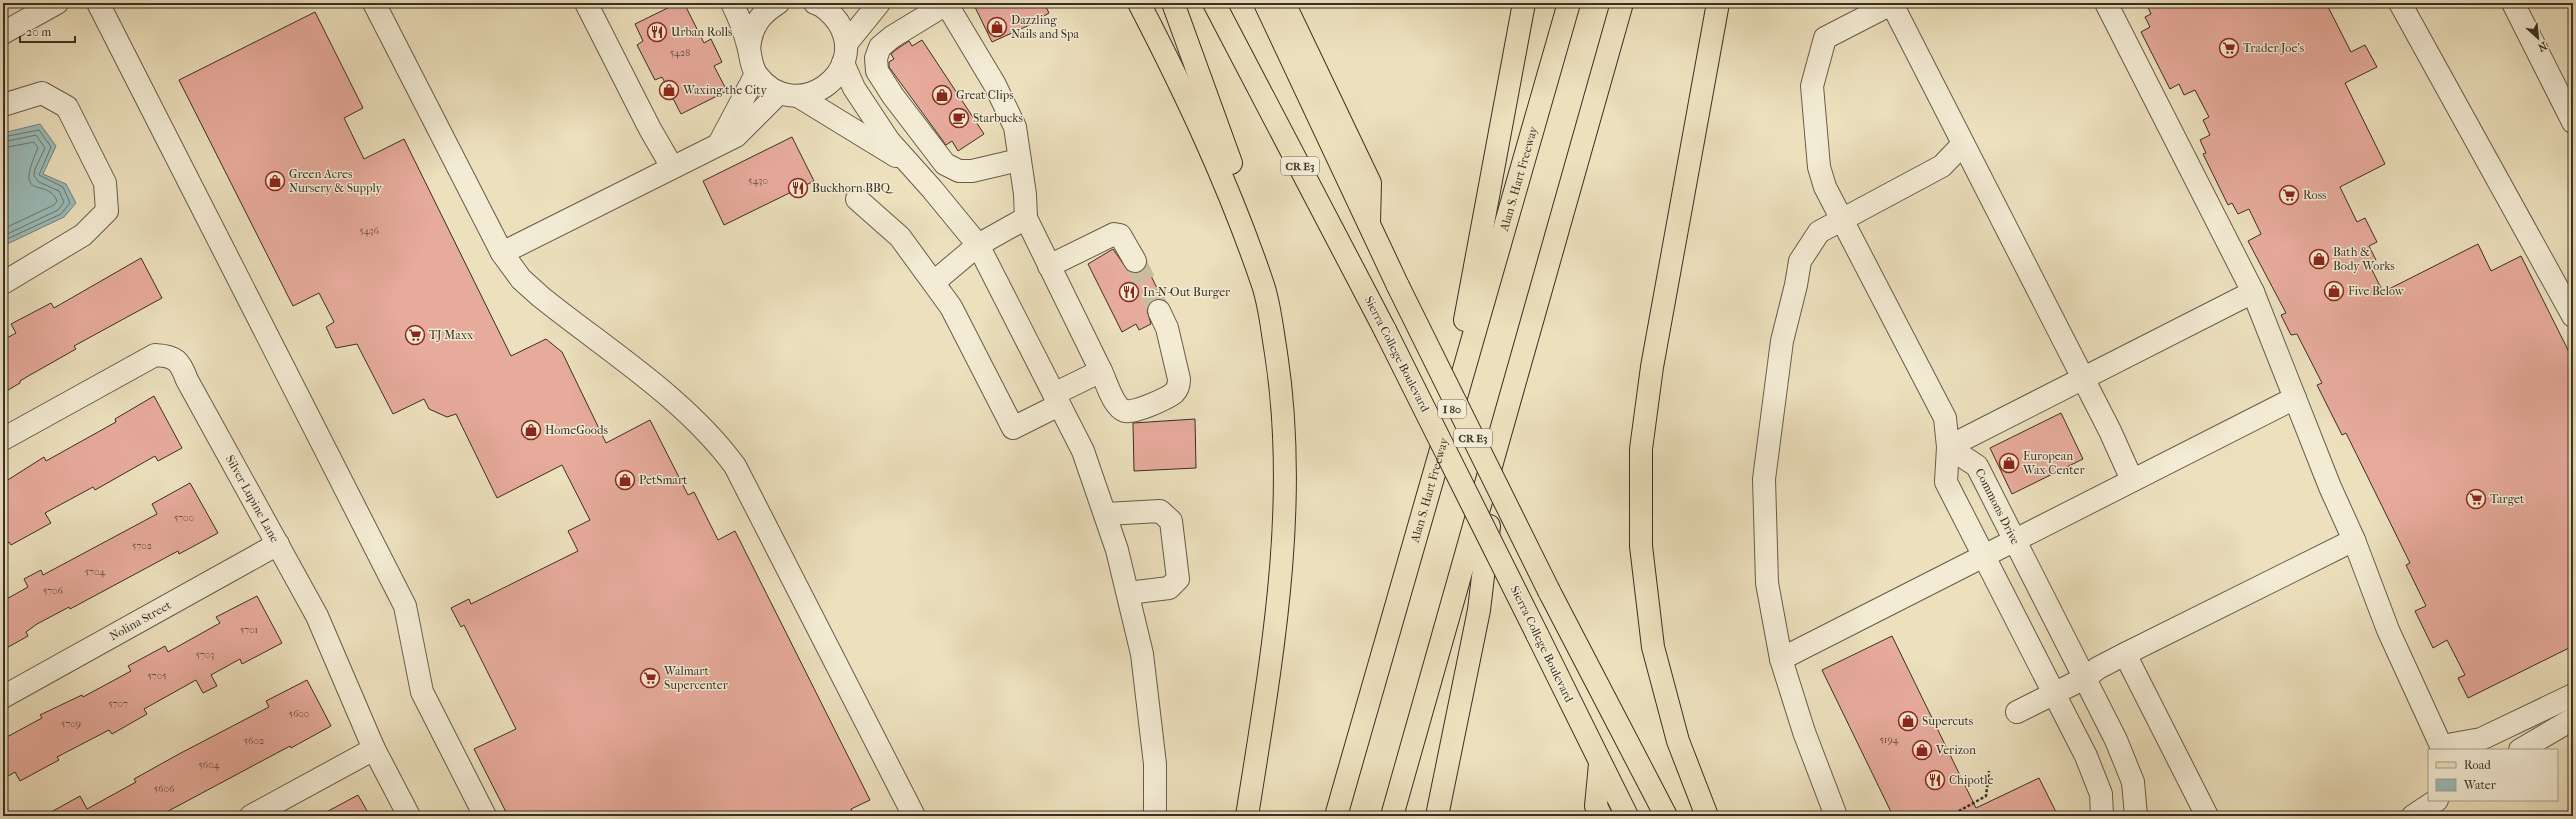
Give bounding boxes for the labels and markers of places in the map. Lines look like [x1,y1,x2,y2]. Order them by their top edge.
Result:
place label: Dazzling Nails and Spa [1011,13,1080,41]
shop icon: Dazzling Nails and Spa [986,16,1008,38]
restaurant icon: Urban Rolls [646,21,668,43]
place label: Urban Rolls [671,25,733,39]
supermarket icon: Trader Joe's [2218,37,2240,59]
place label: Trader Joe's [2243,41,2305,55]
shop icon: Waxing the City [658,79,680,101]
place label: Waxing the City [682,83,767,97]
shop icon: Great Clips [931,84,953,106]
place label: Great Clips [956,88,1014,102]
cafe icon: Starbucks [948,107,970,129]
place label: Starbucks [973,111,1023,125]
place label: Green Acres Nursery & Supply [289,167,383,195]
shop icon: Green Acres Nursery & Supply [264,170,286,192]
restaurant icon: Buckhorn BBQ [787,177,809,199]
place label: Buckhorn BBQ [812,181,894,195]
supermarket icon: Ross [2278,184,2300,206]
place label: Ross [2303,188,2327,202]
place label: Bath & Body Works [2333,245,2395,273]
shop icon: Bath & Body Works [2308,248,2330,270]
shop icon: Five Below [2323,280,2345,302]
restaurant icon: In-N-Out Burger [1118,281,1140,303]
place label: Five Below [2348,284,2405,298]
place label: In-N-Out Burger [1143,285,1231,299]
supermarket icon: TJ Maxx [404,324,426,346]
place label: TJ Maxx [429,328,474,342]
shop icon: HomeGoods [520,419,542,441]
place label: HomeGoods [545,423,608,437]
place label: European Wax Center [2022,449,2085,477]
shop icon: European Wax Center [1998,452,2020,474]
shop icon: PetSmart [614,469,636,491]
place label: PetSmart [639,473,688,487]
supermarket icon: Target [2465,488,2487,510]
place label: Target [2490,492,2525,506]
place label: Walmart Supercenter [663,664,729,692]
supermarket icon: Walmart Supercenter [639,667,661,689]
shop icon: Supercuts [1897,710,1919,732]
place label: Supercuts [1922,714,1974,728]
shop icon: Verizon [1911,739,1933,761]
place label: Verizon [1935,743,1976,757]
restaurant icon: Chipotle [1924,769,1946,791]
place label: Chipotle [1949,773,1993,787]

